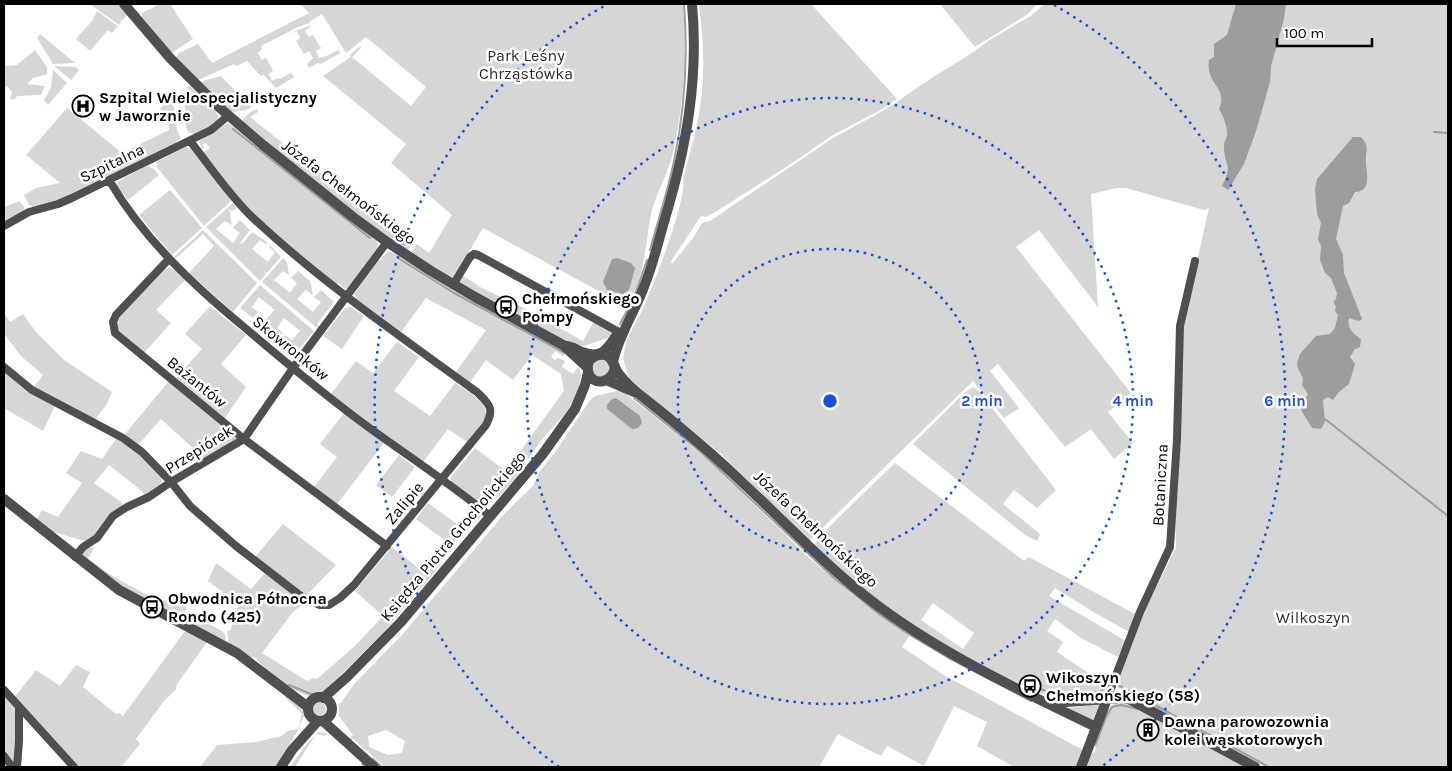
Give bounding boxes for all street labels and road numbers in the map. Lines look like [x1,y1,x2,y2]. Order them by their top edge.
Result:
street label: Józefa Chełmońskiego [278,135,420,249]
street label: Szpitalna [77,139,147,187]
street label: Skowronków [249,311,333,385]
street label: Bażantów [163,352,231,412]
street label: Przepiórek [162,421,236,477]
street label: Botaniczna [1148,443,1172,527]
street label: Księdza Piotra Grocholickiego [376,447,530,625]
street label: Józefa Chełmońskiego [750,467,882,591]
street label: Zalipie [381,478,427,528]

